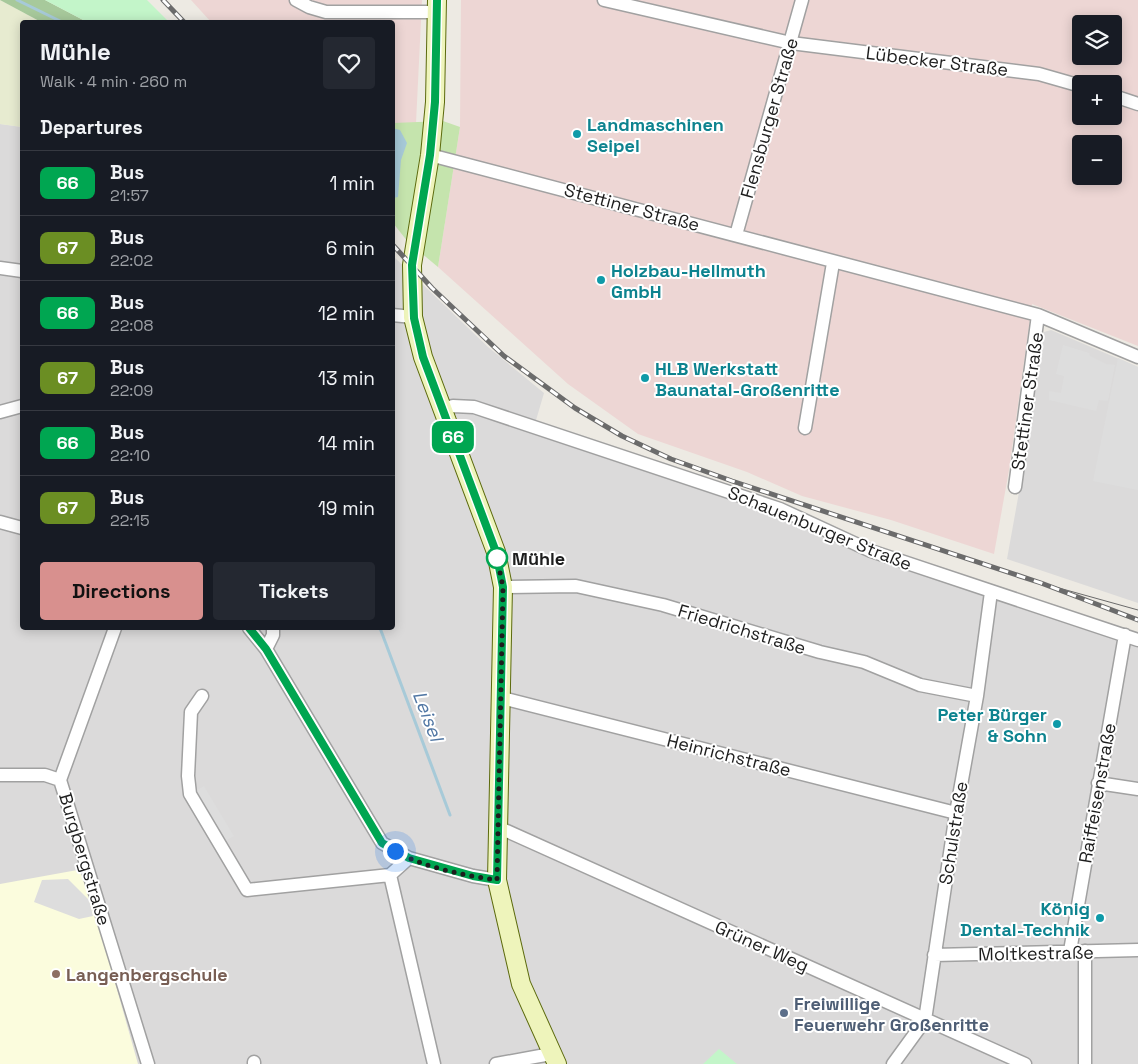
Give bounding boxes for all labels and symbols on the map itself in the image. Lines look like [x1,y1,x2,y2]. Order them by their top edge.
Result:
street label: Flensburger Straße [735,35,803,201]
street label: Lübecker Straße [865,41,1009,81]
place label: Landmaschinen Seipel [587,113,724,157]
marker: Landmaschinen Seipel [571,128,583,140]
street label: Stettiner Straße [562,178,702,236]
place label: Holzbau-Hellmuth GmbH [611,259,766,303]
marker: Holzbau-Hellmuth GmbH [595,274,607,286]
street label: Stettiner Straße [1006,330,1048,472]
place label: HLB Werkstatt Baunatal-Großenritte [655,357,840,401]
marker: HLB Werkstatt Baunatal-Großenritte [639,372,651,384]
line badge: 66 [430,421,476,453]
street label: Schauenburger Straße [725,481,915,575]
marker: Mühle [486,547,508,569]
place label: Mühle [512,547,565,570]
street label: Friedrichstraße [675,599,809,659]
water label: Leisel [407,687,450,747]
place label: Peter Bürger & Sohn [937,703,1047,747]
marker: Peter Bürger & Sohn [1051,718,1063,730]
street label: Raiffeisenstraße [1073,721,1121,865]
street label: Heinrichstraße [664,728,794,782]
street label: Schulstraße [933,780,973,886]
street label: Burgbergstraße [54,790,116,928]
your location [383,839,408,864]
place label: König Dental-Technik [960,897,1090,941]
marker: König Dental-Technik [1094,912,1106,924]
street label: Grüner Weg [711,915,813,977]
street label: Moltkestraße [978,940,1094,966]
place label: Langenbergschule [66,963,228,986]
marker: Langenbergschule [50,968,62,980]
place label: Freiwillige Feuerwehr Großenritte [794,992,989,1036]
marker: Freiwillige Feuerwehr Großenritte [778,1007,790,1019]

